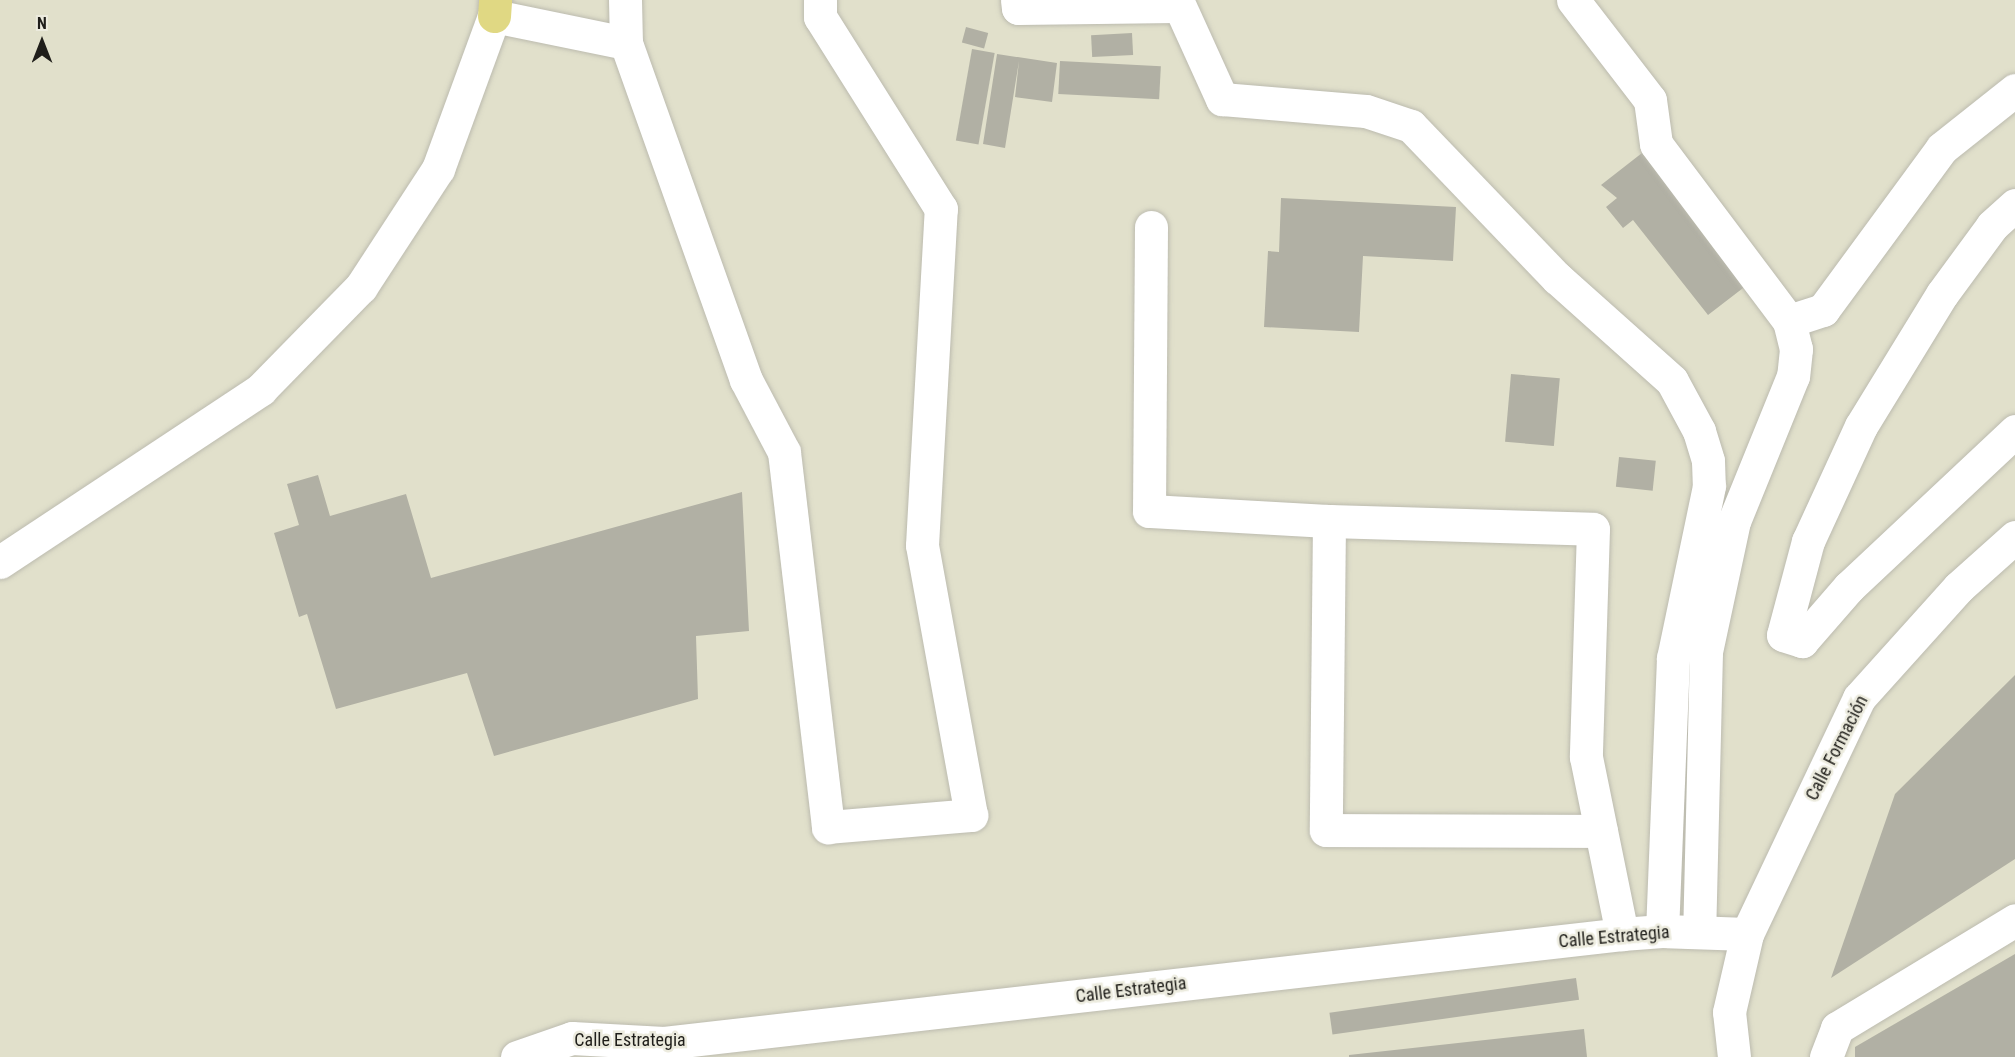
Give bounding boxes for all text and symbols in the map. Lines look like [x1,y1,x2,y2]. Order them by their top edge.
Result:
north arrow [12,12,72,72]
text: N [37,14,47,33]
street label: Calle Formación [1801,692,1873,804]
street label: Calle Estrategia [1558,921,1670,953]
street label: Calle Estrategia [1074,972,1188,1008]
street label: Calle Estrategia [574,1029,686,1051]

